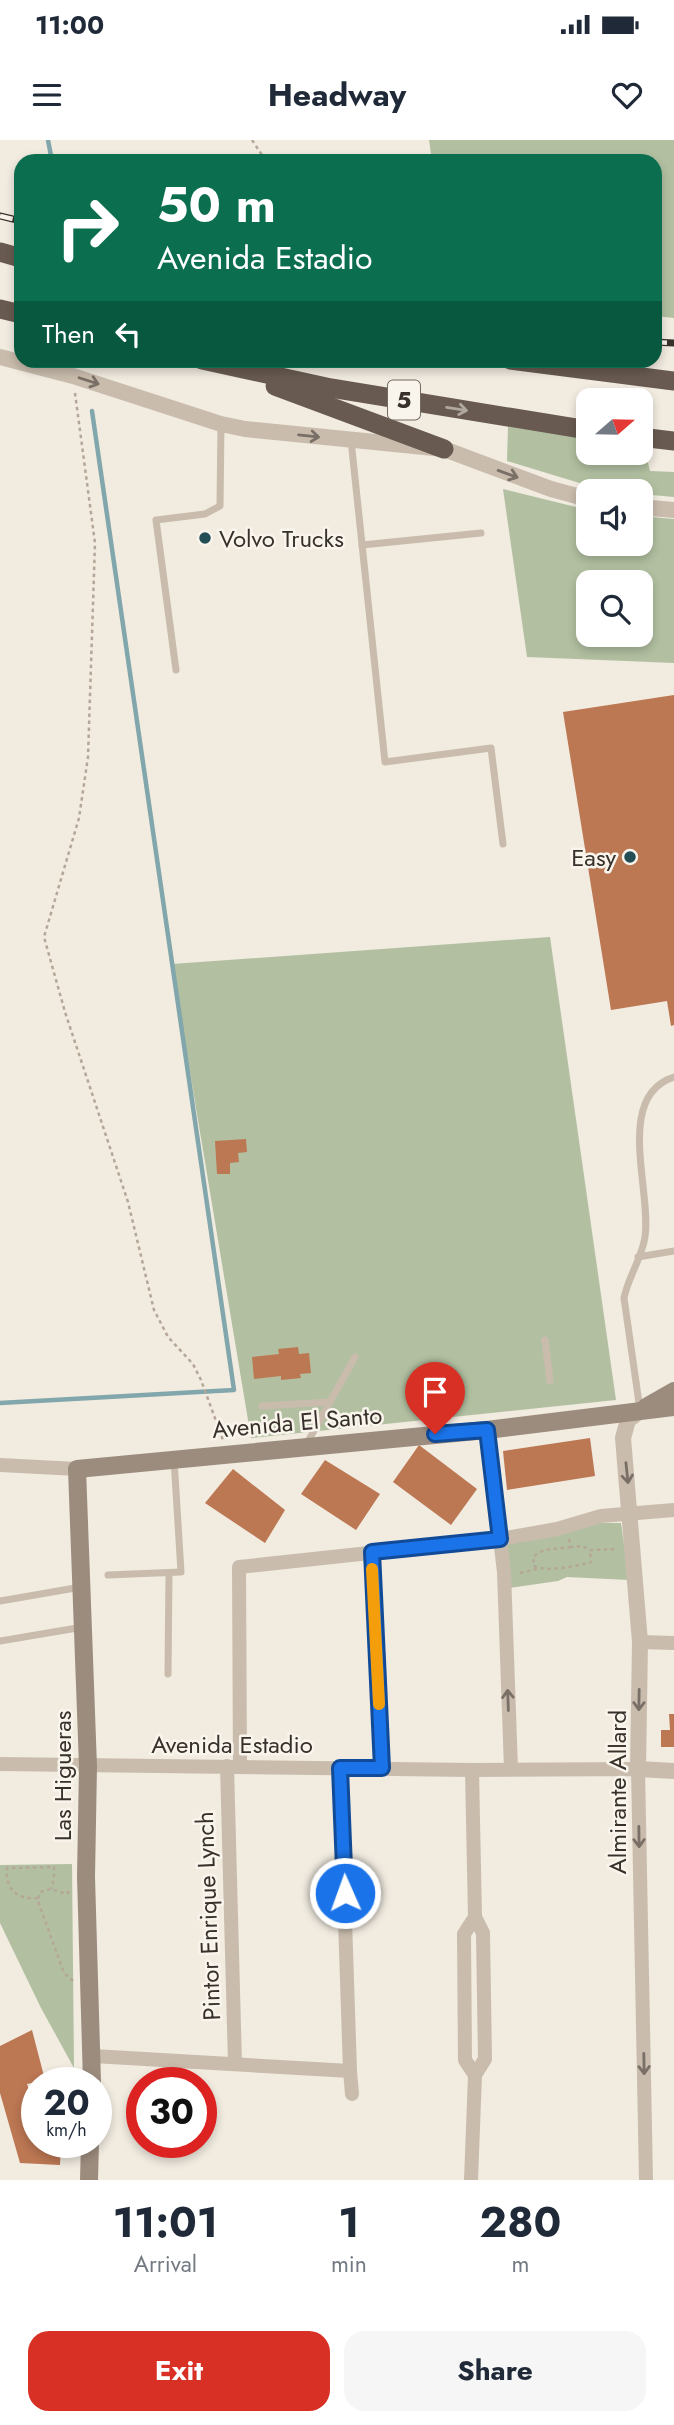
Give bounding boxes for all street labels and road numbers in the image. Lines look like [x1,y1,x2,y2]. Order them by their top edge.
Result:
road number: 5 [388,381,420,420]
street label: Avenida El Santo [211,1397,383,1447]
street label: Almirante Allard [600,1710,635,1874]
street label: Las Higueras [45,1711,80,1841]
street label: Avenida Estadio [151,1727,313,1762]
street label: Pintor Enrique Lynch [187,1811,229,2021]

